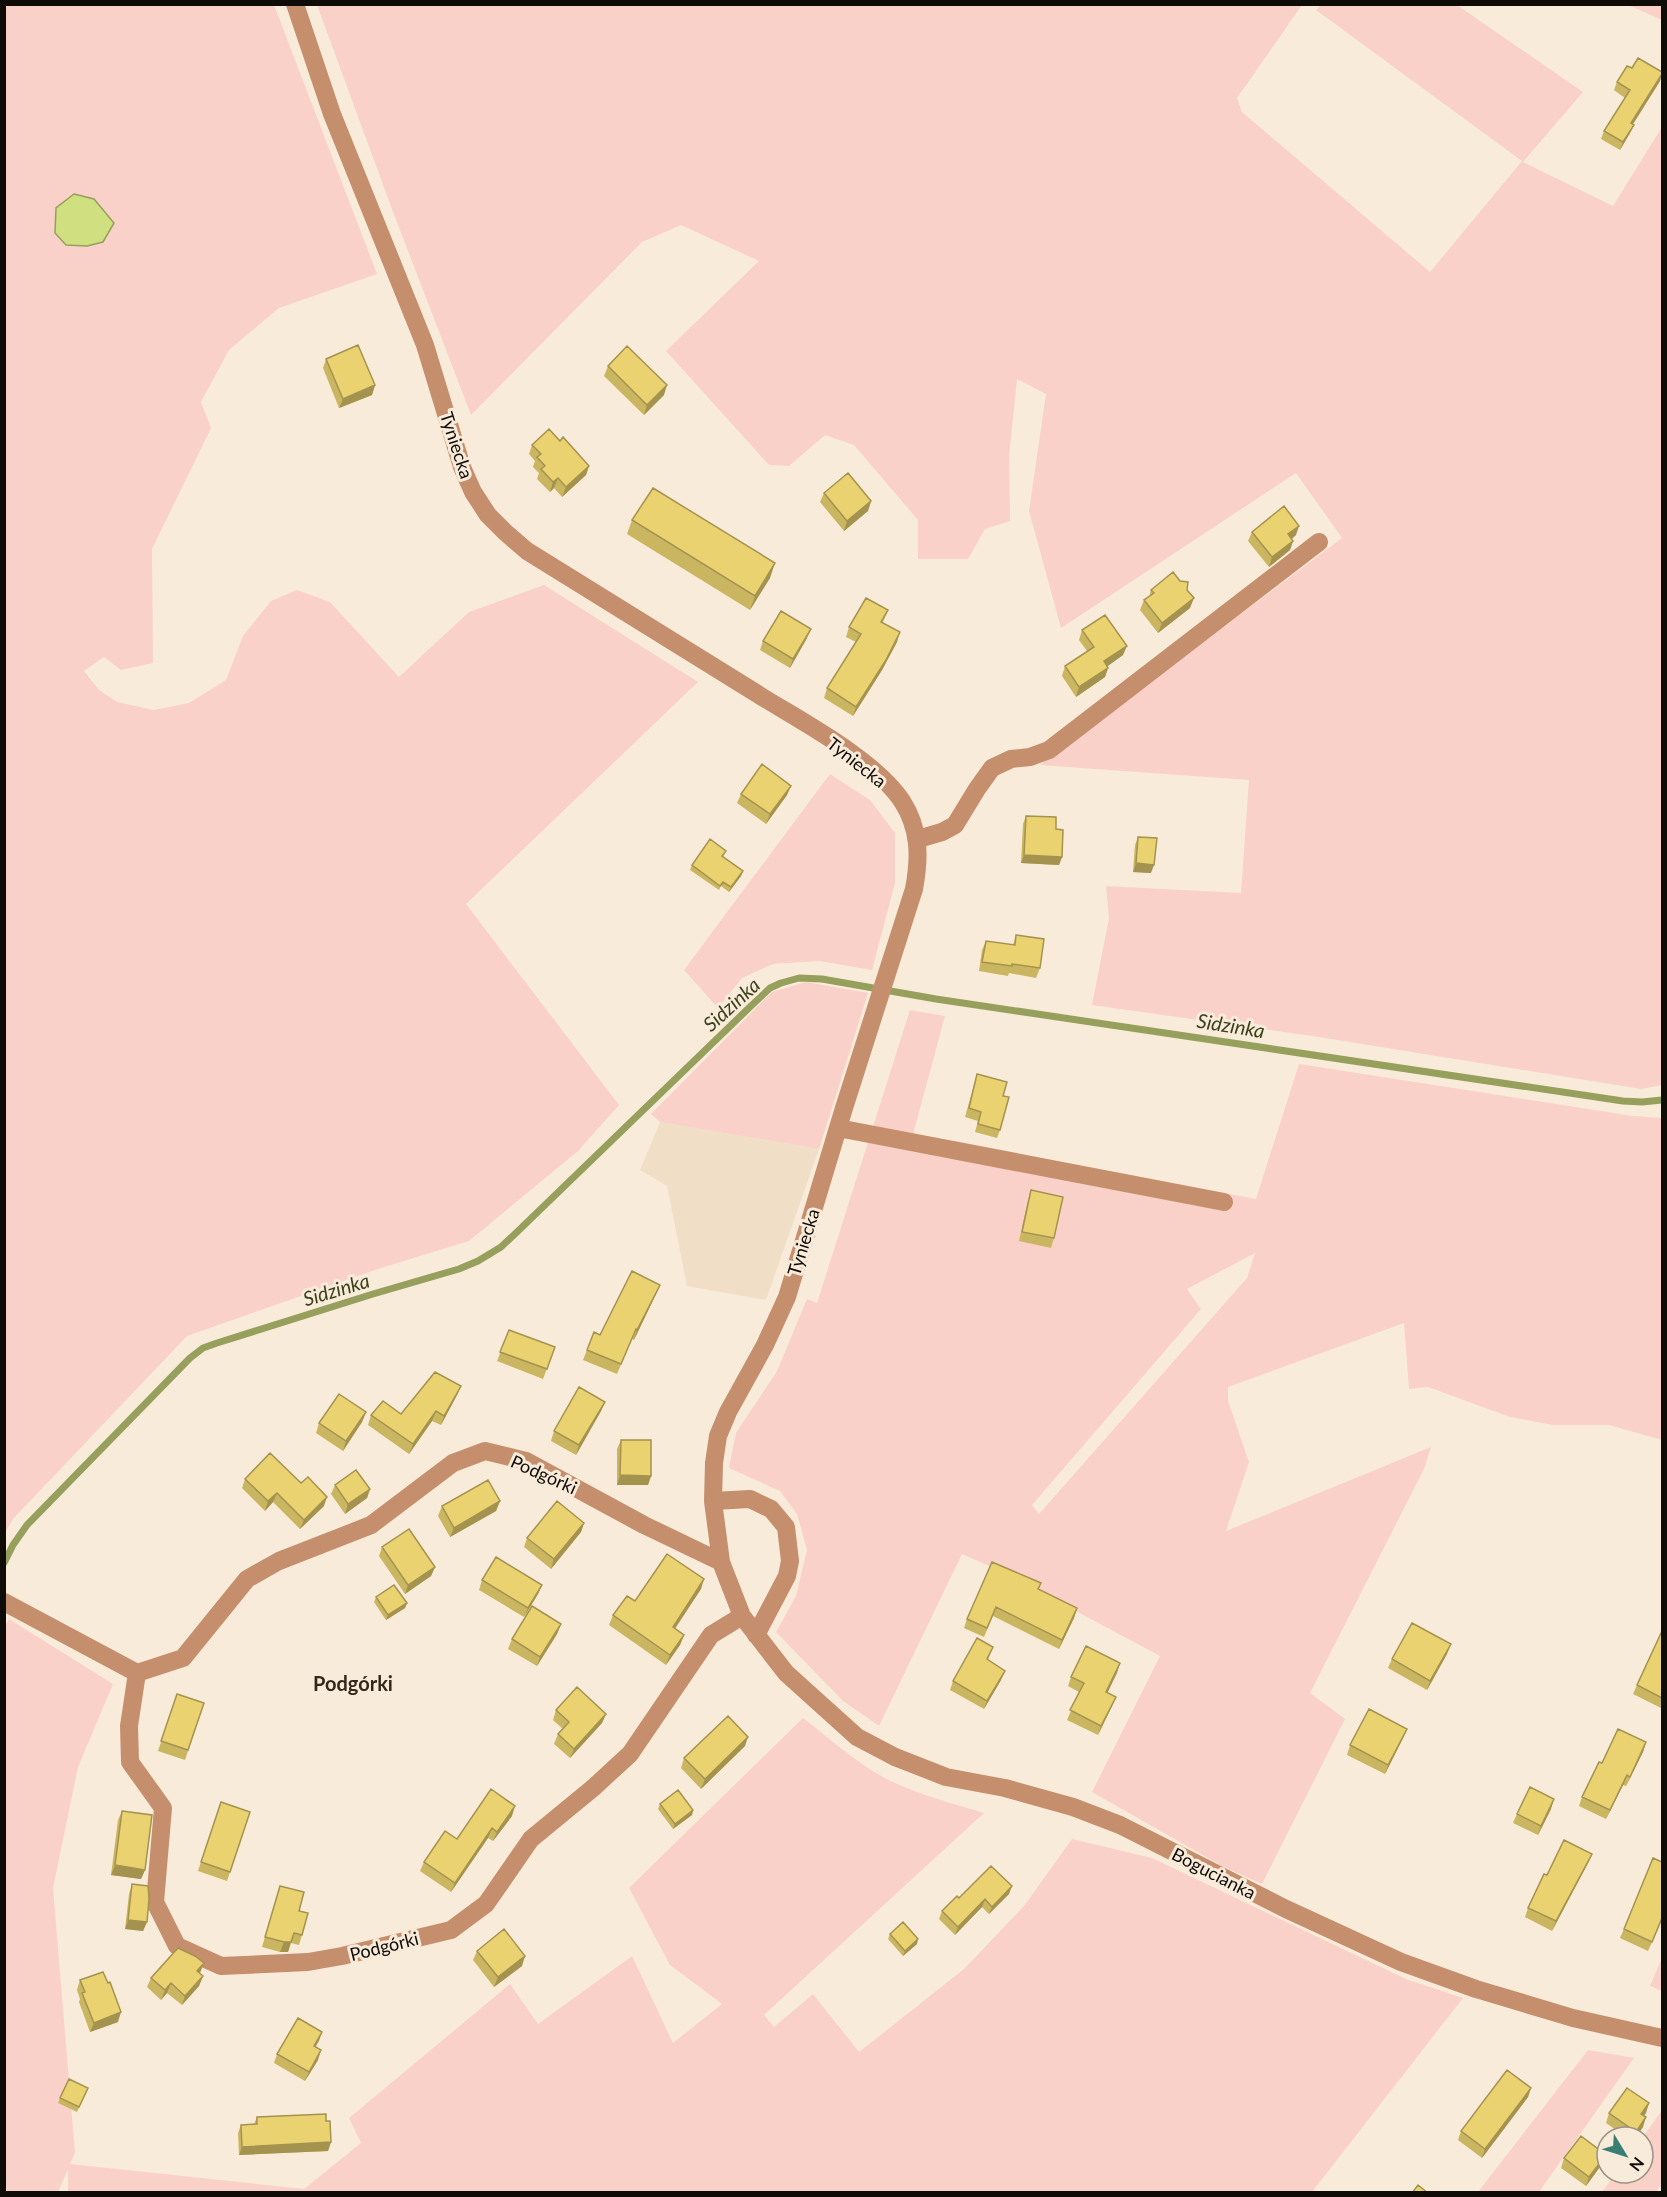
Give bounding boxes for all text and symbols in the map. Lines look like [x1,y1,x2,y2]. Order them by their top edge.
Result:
street label: Tyniecka [436,409,478,481]
street label: Tyniecka [823,732,891,792]
water label: Sidzinka [698,972,764,1036]
water label: Sidzinka [1195,1008,1267,1042]
street label: Tyniecka [782,1206,824,1278]
water label: Sidzinka [300,1268,372,1310]
street label: Podgórki [508,1450,580,1498]
district label: Podgórki [313,1671,393,1695]
street label: Bogucianka [1168,1843,1260,1903]
street label: Podgórki [347,1927,421,1965]
north arrow [1595,2125,1655,2185]
text: N [1626,2154,1648,2175]

